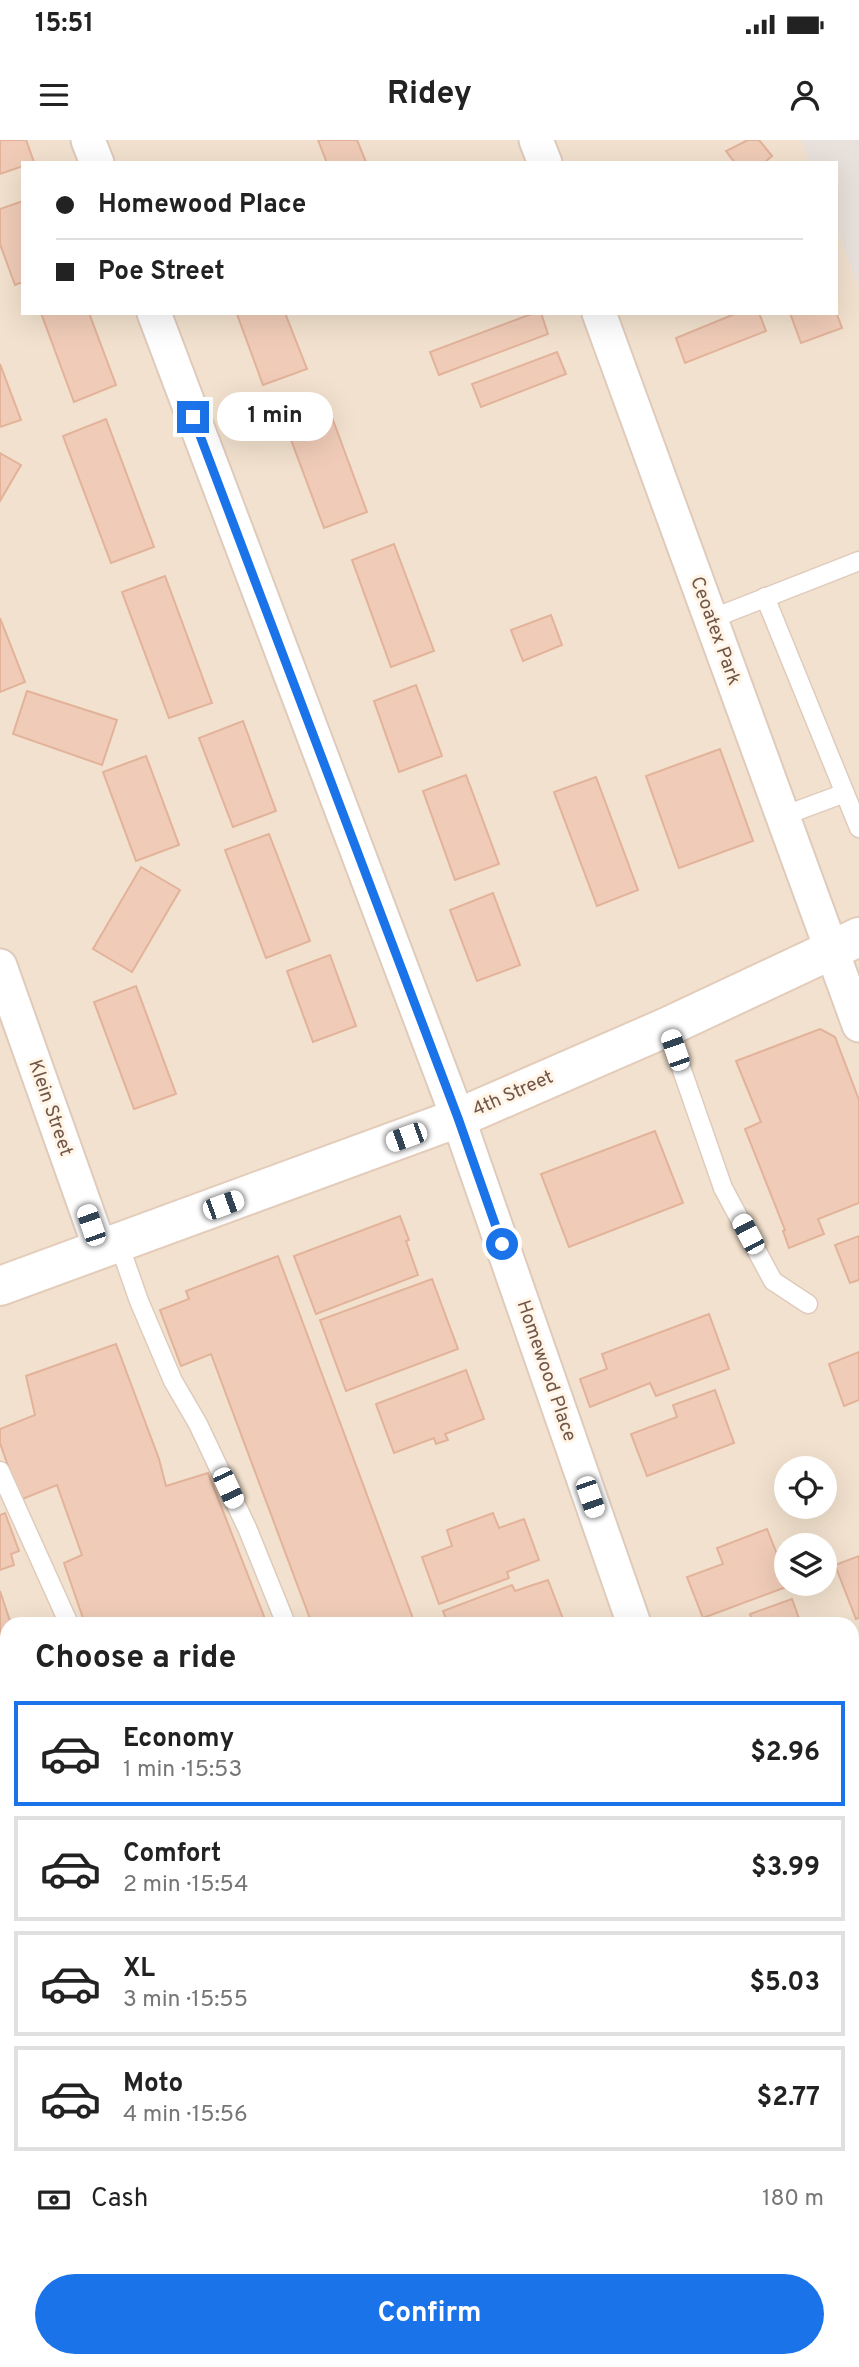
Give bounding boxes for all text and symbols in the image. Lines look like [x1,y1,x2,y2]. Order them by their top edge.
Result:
text: 15:51 [35,8,94,41]
text: Ridey [387,75,472,115]
icon: menu [35,76,73,114]
icon: person [786,76,824,114]
text: Homewood Place [98,189,306,222]
text: Poe Street [98,256,225,289]
callout: 1 min [218,392,333,442]
route end [177,401,209,433]
text: 1 min [247,402,303,431]
street label: Ceoatex Park [684,573,746,689]
car [659,1027,692,1073]
street label: Klein Street [22,1057,78,1159]
street label: 4th Street [469,1066,557,1122]
car [383,1120,430,1154]
car [200,1188,247,1222]
car [75,1202,108,1248]
car [729,1211,768,1257]
route start [486,1228,518,1260]
street label: Homewood Place [511,1297,581,1445]
map controls [774,1456,837,1596]
button: locate [774,1456,837,1519]
car [210,1465,247,1511]
car [574,1474,607,1520]
button: layers [774,1533,837,1596]
text: Choose a ride [35,1639,236,1679]
icon: car [39,1722,102,1785]
text: Economy [123,1723,234,1756]
text: $2.96 [750,1737,820,1770]
text: 1 min · 15:53 [123,1756,242,1785]
icon: car [39,1837,102,1900]
text: Comfort [123,1838,221,1871]
text: $3.99 [751,1852,820,1885]
text: 2 min · 15:54 [123,1871,249,1900]
icon: car [39,1952,102,2015]
text: XL [123,1953,155,1986]
text: $5.03 [749,1967,820,2000]
text: 3 min · 15:55 [123,1986,248,2015]
icon: car [39,2067,102,2130]
text: Moto [123,2068,183,2101]
text: $2.77 [756,2082,820,2115]
text: 4 min · 15:56 [123,2101,248,2130]
icon: cash [35,2181,73,2219]
text: Cash [91,2183,148,2216]
text: 180 m [762,2185,824,2214]
button: Confirm [35,2274,824,2354]

